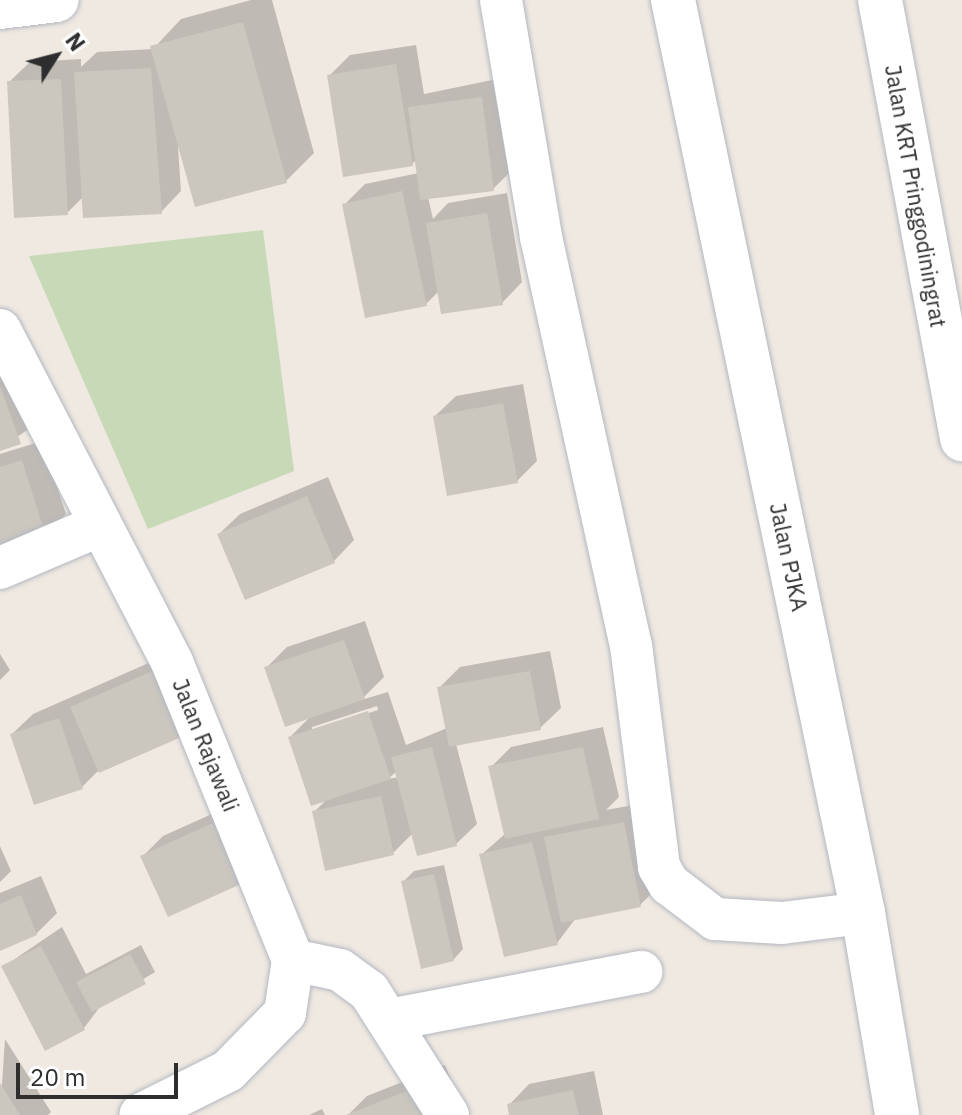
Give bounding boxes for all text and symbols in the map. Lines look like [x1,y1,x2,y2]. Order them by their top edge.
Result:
north arrow [16,16,96,96]
text: N [59,27,92,57]
street label: Jalan KRT Pringgodiningrat [880,63,952,329]
street label: Jalan PJKA [765,500,813,614]
street label: Jalan Rajawali [167,675,245,815]
scale bar [20,1047,182,1097]
text: 20 m [30,1061,85,1093]

